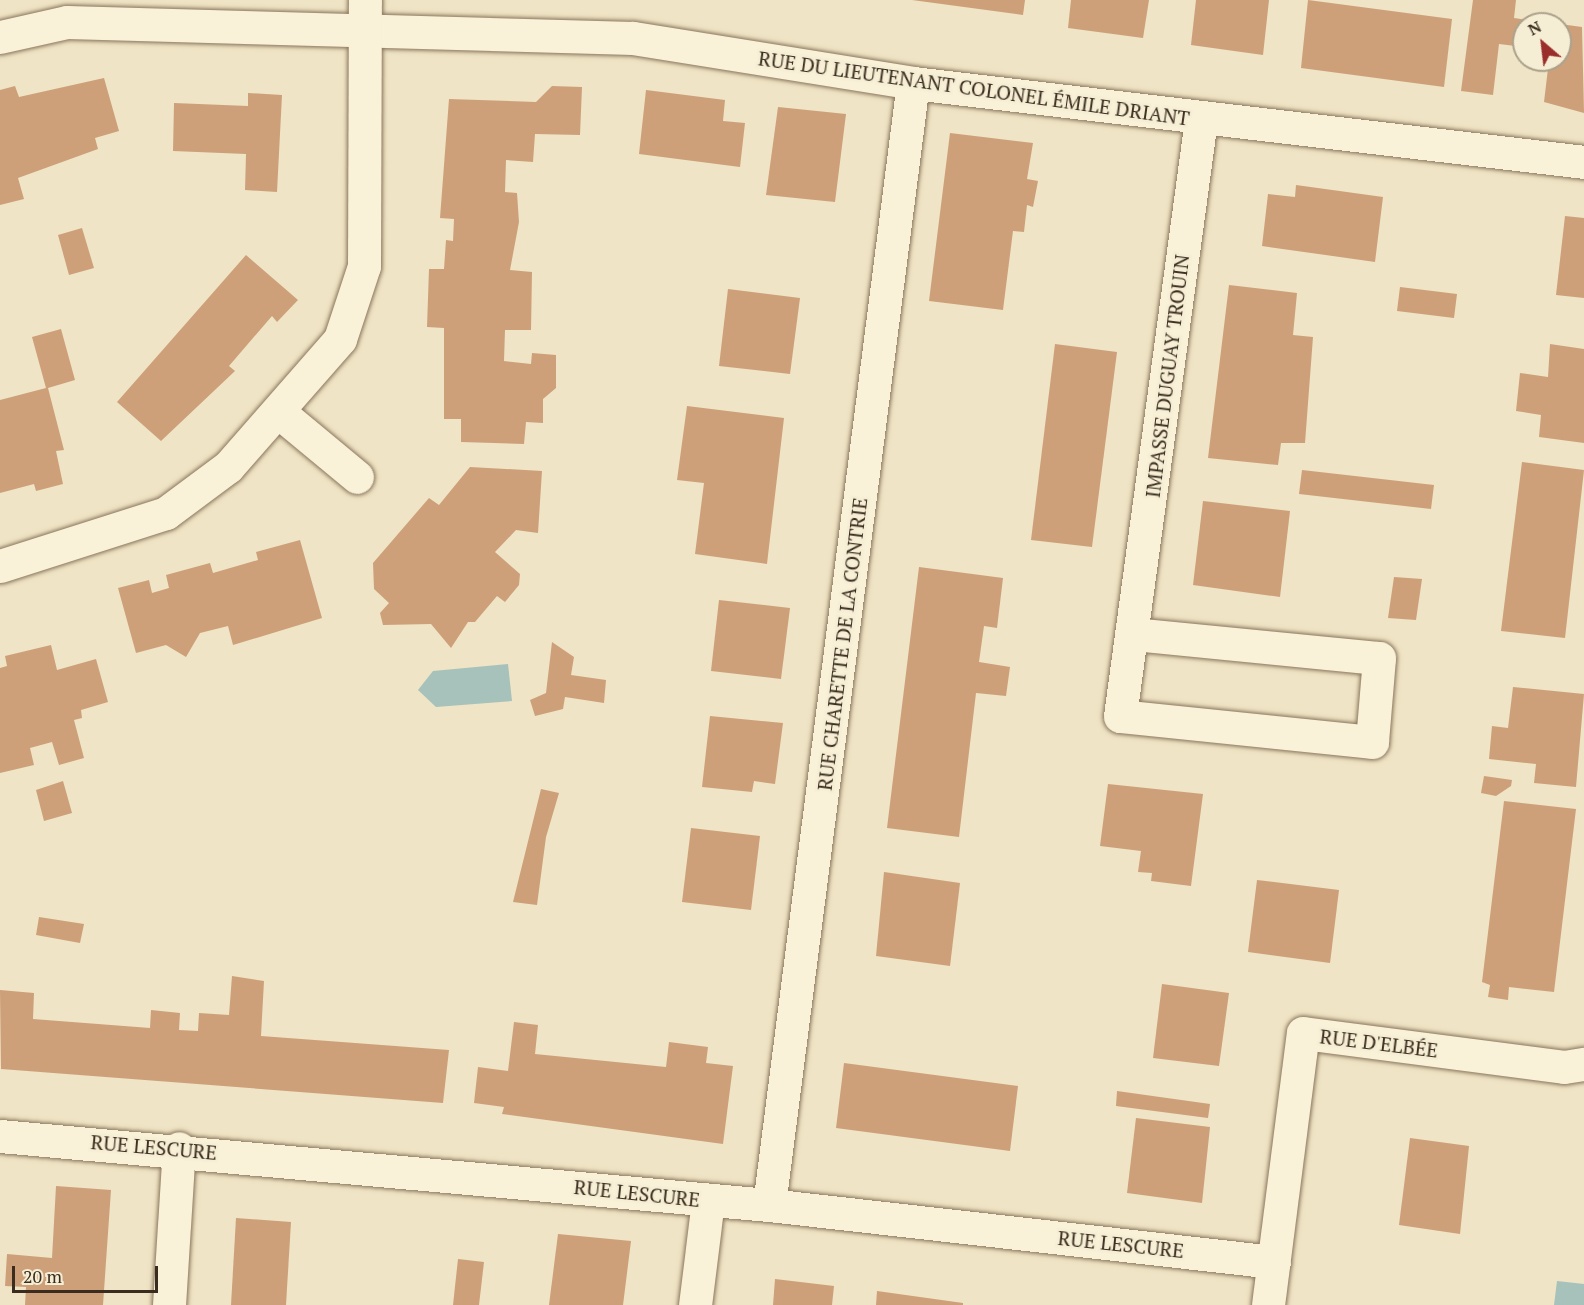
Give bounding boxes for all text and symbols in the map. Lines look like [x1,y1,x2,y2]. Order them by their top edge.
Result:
north arrow [1512,12,1572,72]
text: N [1524,15,1545,40]
street label: RUE DU LIEUTENANT COLONEL ÉMILE DRIANT [757,46,1191,130]
street label: IMPASSE DUGUAY TROUIN [1140,253,1194,499]
street label: RUE CHARETTE DE LA CONTRIE [812,496,872,792]
street label: RUE D'ELBÉE [1318,1024,1440,1062]
street label: RUE LESCURE [90,1130,218,1164]
street label: RUE LESCURE [573,1174,701,1212]
street label: RUE LESCURE [1057,1225,1185,1263]
scale bar [15,1254,160,1292]
text: 20 m [23,1264,62,1288]

